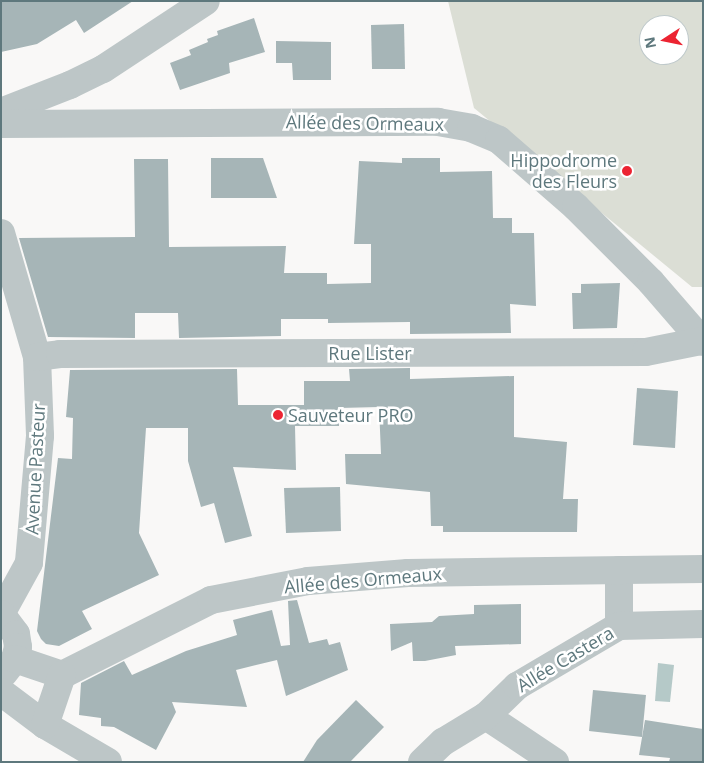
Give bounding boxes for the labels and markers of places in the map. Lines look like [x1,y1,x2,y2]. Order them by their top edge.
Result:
place label: Hippodrome des Fleurs [510,150,617,192]
marker: Hippodrome des Fleurs [621,165,633,177]
place label: Sauveteur PRO [288,404,414,426]
marker: Sauveteur PRO [272,409,284,421]

